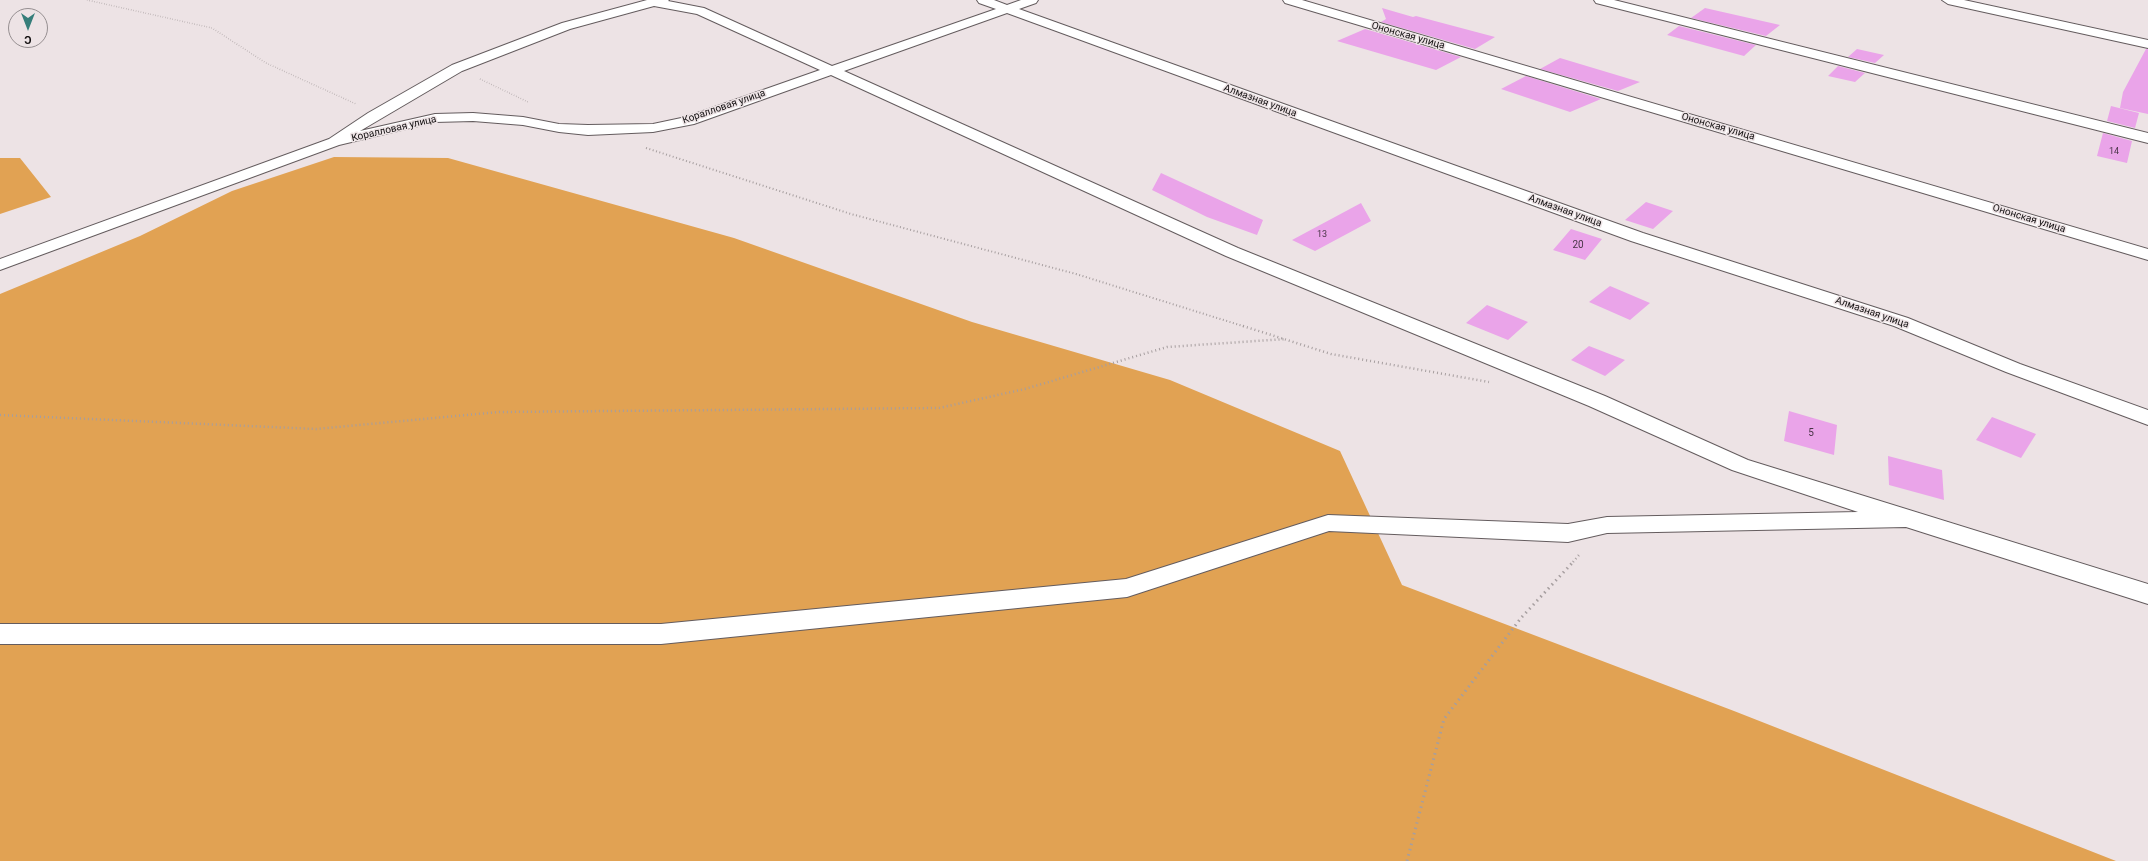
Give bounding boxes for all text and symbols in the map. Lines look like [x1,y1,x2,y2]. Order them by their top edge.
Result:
north arrow [8,8,48,48]
street label: Ононская улица [1370,20,1446,52]
text: С [24,33,32,46]
street label: Алмазная улица [1222,82,1298,120]
street label: Коралловая улица [681,87,767,127]
street label: Ононская улица [1680,111,1756,143]
street label: Коралловая улица [350,113,438,145]
house number: 14 [2109,147,2119,157]
street label: Алмазная улица [1527,192,1603,230]
street label: Ононская улица [1991,202,2067,236]
house number: 13 [1317,230,1327,240]
house number: 20 [1572,239,1584,251]
street label: Алмазная улица [1834,295,1910,331]
house number: 5 [1808,427,1814,439]

